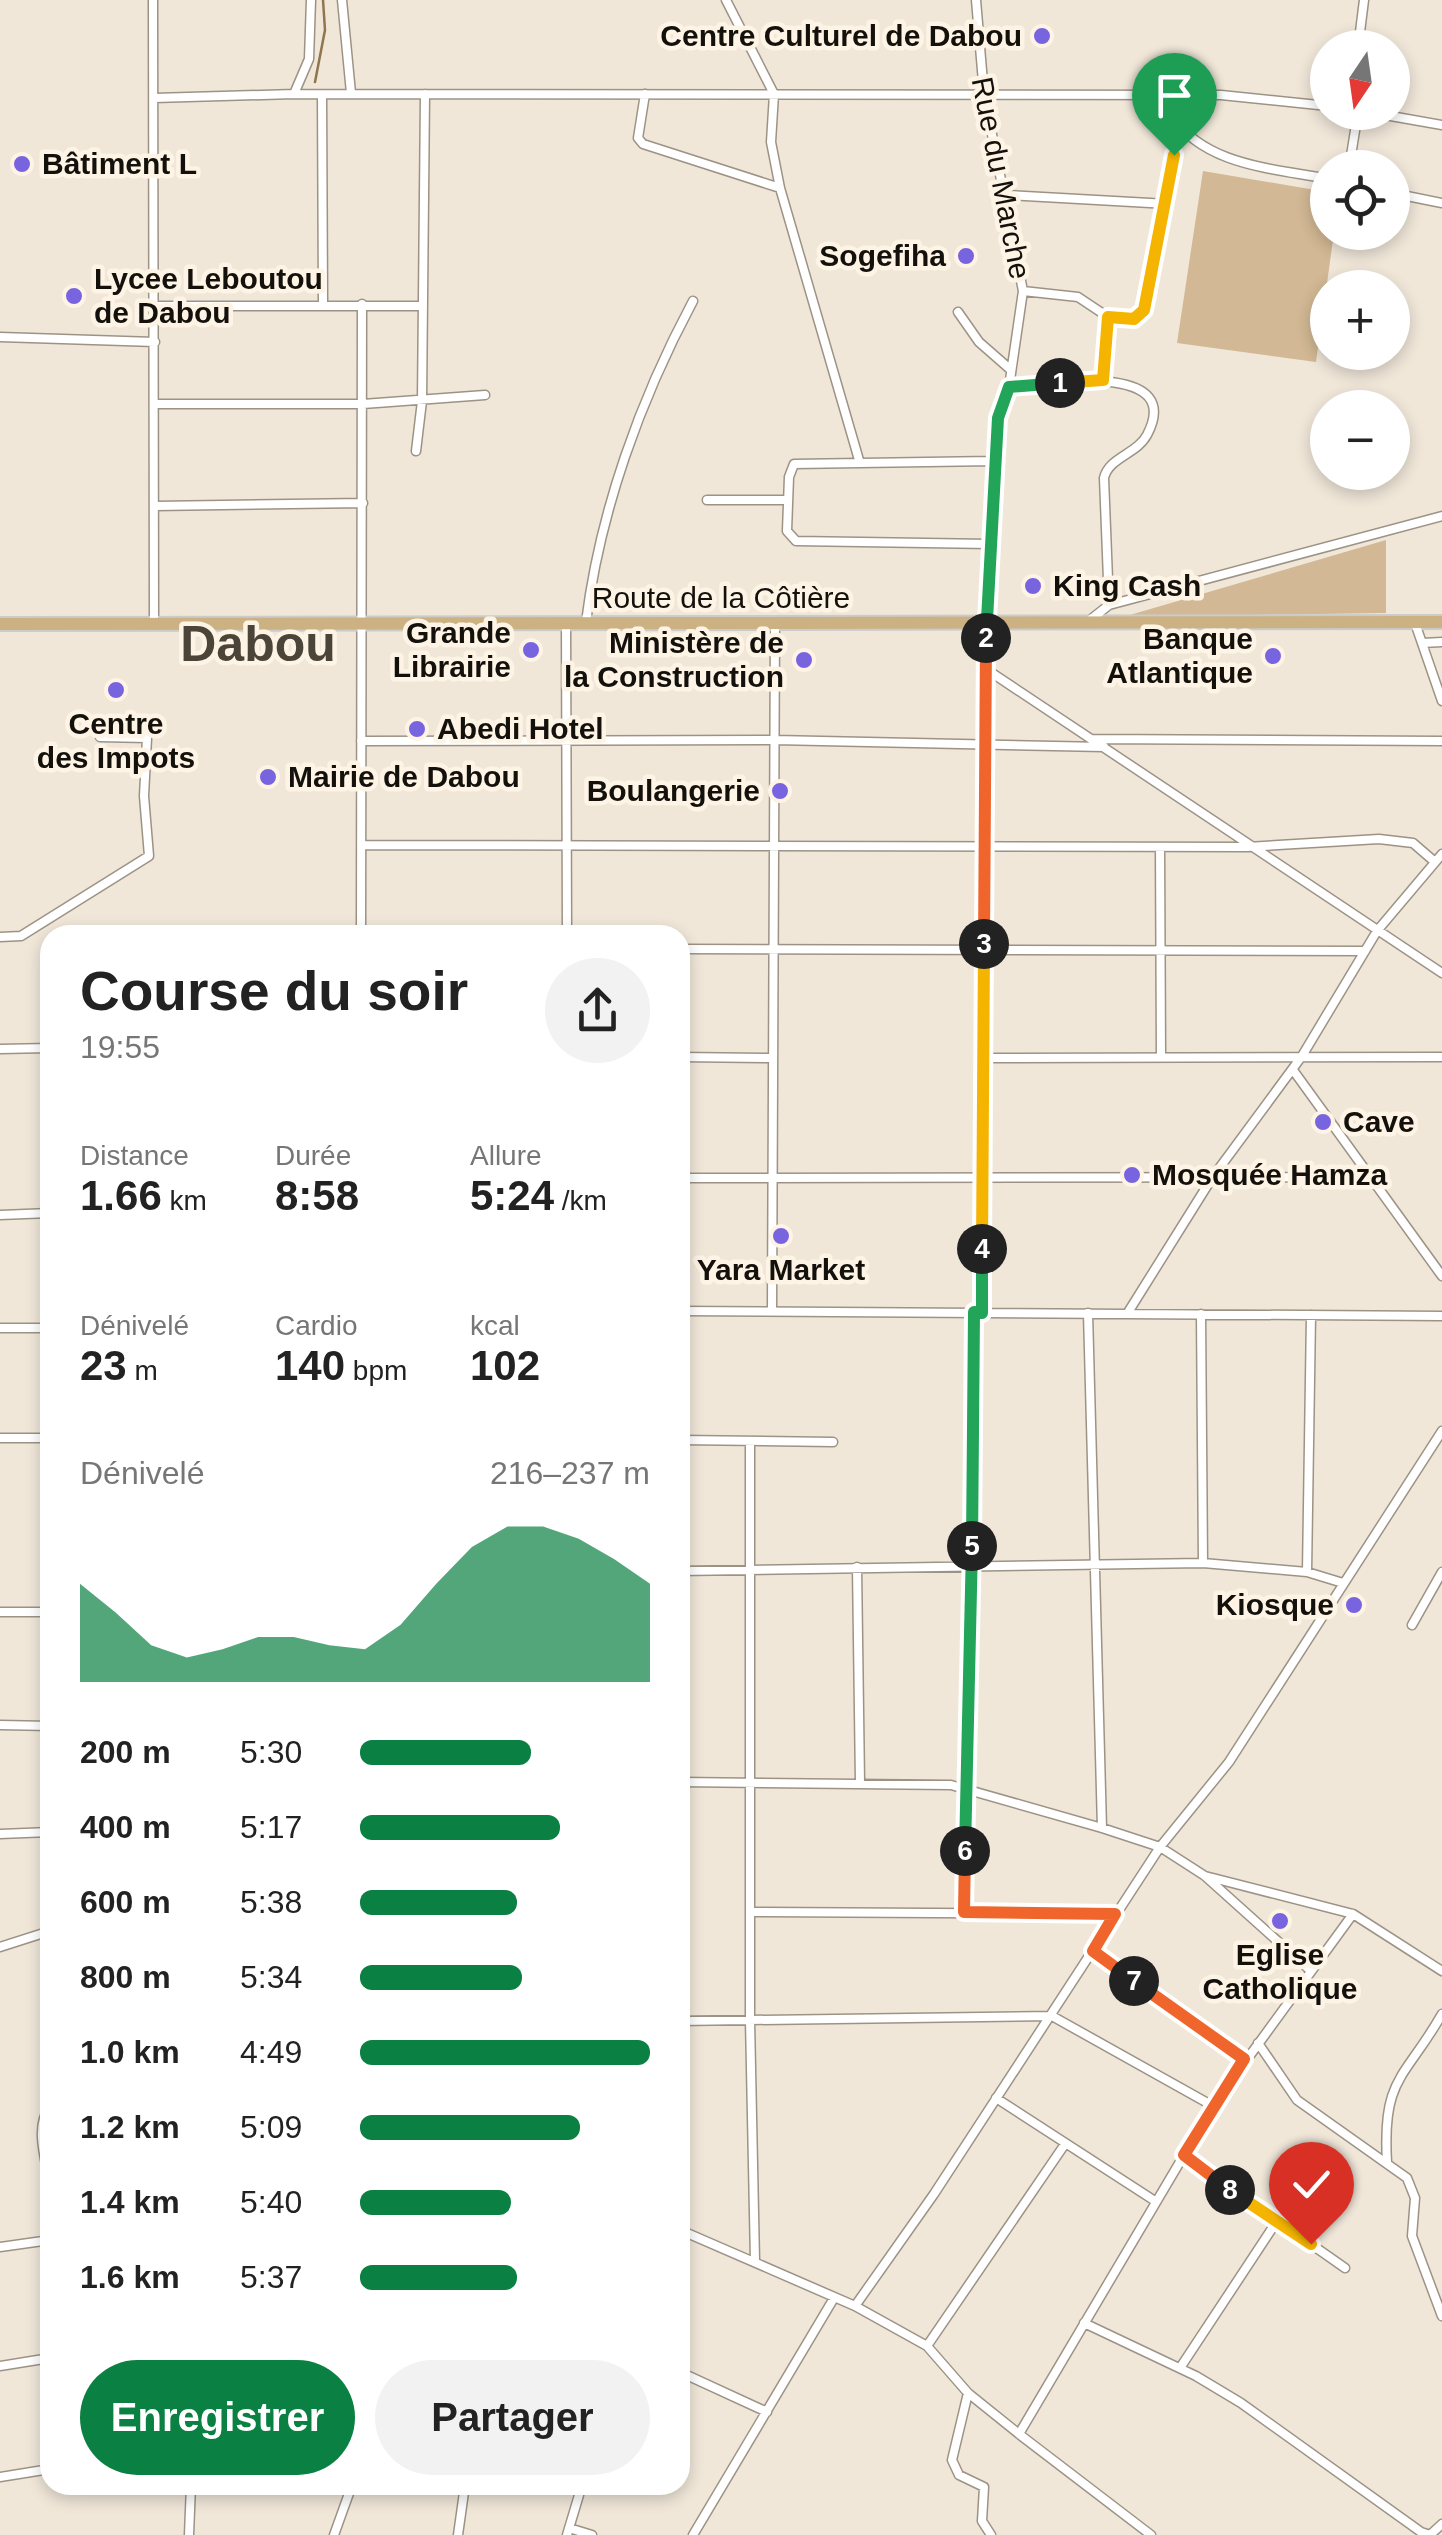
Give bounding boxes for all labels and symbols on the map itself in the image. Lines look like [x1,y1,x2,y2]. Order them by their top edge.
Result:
place label: Centre Culturel de Dabou [660,19,1022,52]
marker: Centre Culturel de Dabou [1031,25,1053,47]
north arrow [1310,30,1410,130]
pin [1132,53,1217,156]
street label: Rue du Marche [966,74,1037,282]
place label: Bâtiment L [42,147,197,180]
marker: Bâtiment L [11,153,33,175]
place label: Sogefiha [819,239,946,272]
marker: Sogefiha [955,245,977,267]
place label: Lycee Leboutou de Dabou [94,262,323,329]
marker: Lycee Leboutou de Dabou [63,285,85,307]
pin: 1 [1035,358,1085,408]
place label: King Cash [1053,569,1201,602]
marker: King Cash [1022,575,1044,597]
street label: Route de la Côtière [592,581,850,614]
pin: 2 [961,613,1011,663]
district label: Dabou [180,616,336,672]
place label: Grande Librairie [393,616,511,683]
place label: Banque Atlantique [1106,622,1253,689]
place label: Ministère de la Construction [564,626,784,693]
marker: Grande Librairie [520,639,542,661]
marker: Banque Atlantique [1262,645,1284,667]
marker: Ministère de la Construction [793,649,815,671]
marker: Centre des Impots [105,679,127,701]
place label: Centre des Impots [37,707,195,774]
place label: Abedi Hotel [437,712,604,745]
marker: Abedi Hotel [406,718,428,740]
place label: Mairie de Dabou [288,760,520,793]
marker: Mairie de Dabou [257,766,279,788]
place label: Boulangerie [587,774,760,807]
marker: Boulangerie [769,780,791,802]
pin: 3 [959,919,1009,969]
place label: Cave [1343,1105,1415,1138]
marker: Cave [1312,1111,1334,1133]
place label: Mosquée Hamza [1152,1158,1387,1191]
marker: Mosquée Hamza [1121,1164,1143,1186]
pin: 4 [957,1224,1007,1274]
marker: Yara Market [770,1225,792,1247]
place label: Yara Market [697,1253,865,1286]
pin: 5 [947,1521,997,1571]
place label: Kiosque [1216,1588,1334,1621]
marker: Kiosque [1343,1594,1365,1616]
pin: 6 [940,1826,990,1876]
marker: Eglise Catholique [1269,1910,1291,1932]
place label: Eglise Catholique [1203,1938,1358,2005]
pin: 7 [1109,1956,1159,2006]
pin [1269,2142,1354,2245]
pin: 8 [1205,2165,1255,2215]

